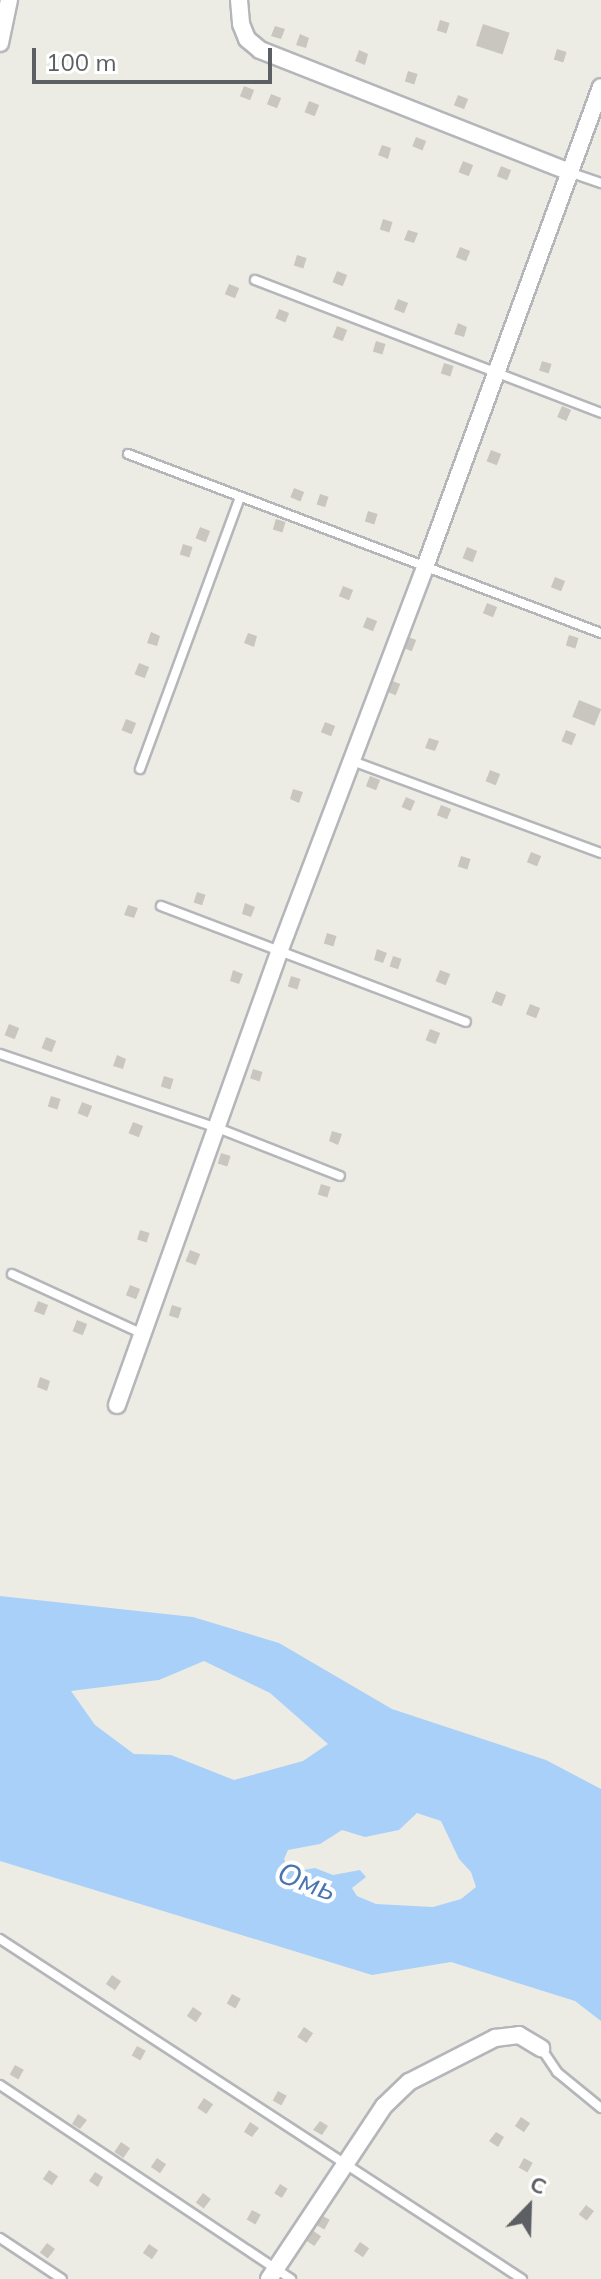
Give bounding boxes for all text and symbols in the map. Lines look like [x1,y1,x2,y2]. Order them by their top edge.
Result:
scale bar [36,32,276,82]
text: 100 m [46,47,117,77]
water label: Омь [273,1854,341,1908]
north arrow [489,2167,569,2247]
text: С [526,2169,551,2201]

